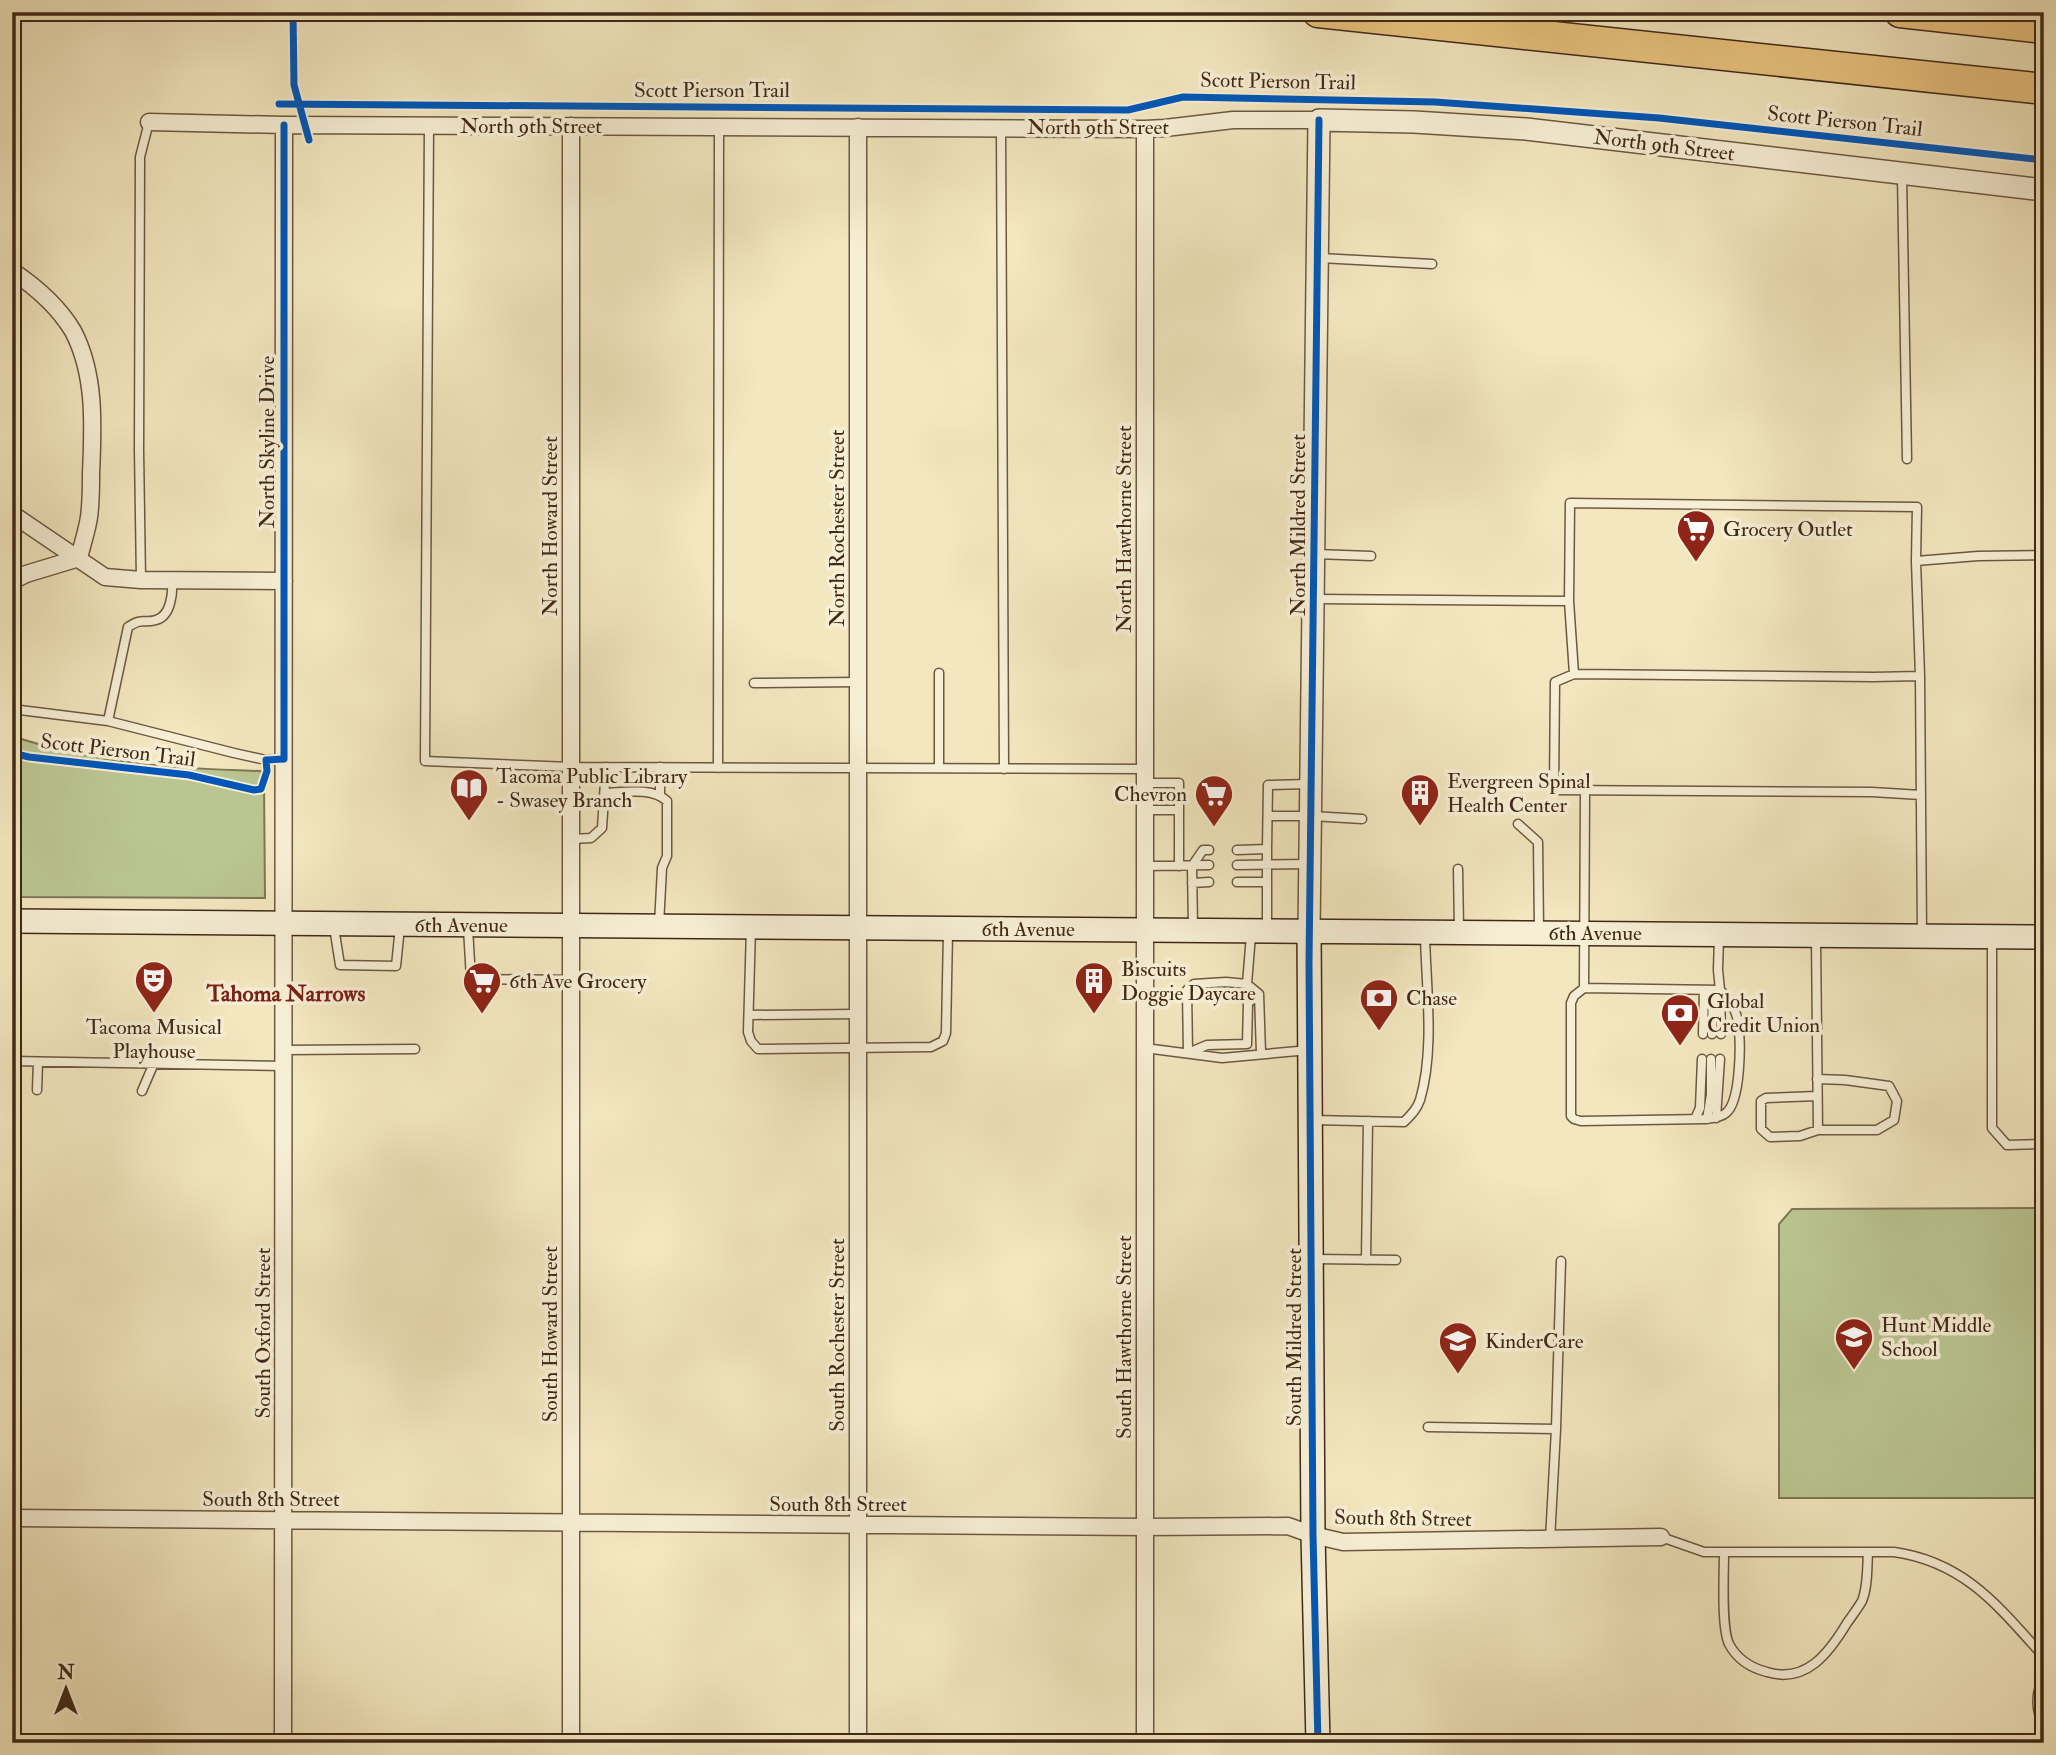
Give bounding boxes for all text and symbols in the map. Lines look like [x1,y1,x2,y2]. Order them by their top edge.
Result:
street label: Scott Pierson Trail [1200,67,1357,96]
street label: Scott Pierson Trail [634,77,791,104]
street label: Scott Pierson Trail [1766,100,1924,143]
street label: North 9th Street [460,113,602,140]
street label: North 9th Street [1027,114,1169,141]
street label: North 9th Street [1592,123,1736,168]
street label: North Skyline Drive [254,356,281,528]
street label: North Hawthorne Street [1111,425,1138,633]
street label: North Rochester Street [824,429,851,627]
street label: North Mildred Street [1285,434,1312,616]
street label: North Howard Street [537,436,564,616]
supermarket icon: Grocery Outlet [1675,508,1717,563]
place label: Grocery Outlet [1723,516,1853,543]
street label: Scott Pierson Trail [39,728,198,773]
place label: Tacoma Public Library - Swasey Branch [496,763,688,814]
library icon: Tacoma Public Library - Swasey Branch [448,767,490,822]
place label: Evergreen Spinal Health Center [1447,768,1591,819]
building icon: Evergreen Spinal Health Center [1399,772,1441,827]
supermarket icon: Chevron [1193,773,1235,828]
place label: Chevron [1114,781,1187,808]
street label: 6th Avenue [414,912,508,939]
street label: 6th Avenue [981,916,1075,943]
street label: 6th Avenue [1548,920,1642,947]
place label: Biscuits Doggie Daycare [1121,956,1256,1007]
theatre icon: Tacoma Musical Playhouse [133,959,175,1014]
supermarket icon: 6th Ave Grocery [461,960,503,1015]
building icon: Biscuits Doggie Daycare [1073,960,1115,1015]
place label: 6th Ave Grocery [509,968,647,995]
bank icon: Chase [1358,977,1400,1032]
district label: Tahoma Narrows [206,979,366,1008]
place label: Chase [1406,985,1457,1012]
place label: Global Credit Union [1707,988,1820,1039]
bank icon: Global Credit Union [1659,992,1701,1047]
place label: Tacoma Musical Playhouse [86,1014,222,1065]
street label: South Hawthorne Street [1111,1235,1138,1439]
street label: South Rochester Street [824,1238,851,1432]
street label: South Howard Street [537,1246,564,1422]
street label: South Oxford Street [250,1247,277,1419]
street label: South Mildred Street [1281,1248,1308,1426]
place label: Hunt Middle School [1881,1312,1992,1363]
school or university icon: Hunt Middle School [1833,1316,1875,1371]
school or university icon: KinderCare [1437,1320,1479,1375]
place label: KinderCare [1485,1328,1584,1355]
street label: South 8th Street [202,1486,340,1513]
street label: South 8th Street [769,1491,907,1518]
street label: South 8th Street [1334,1504,1472,1533]
north arrow [32,1654,102,1724]
text: N [56,1661,75,1685]

